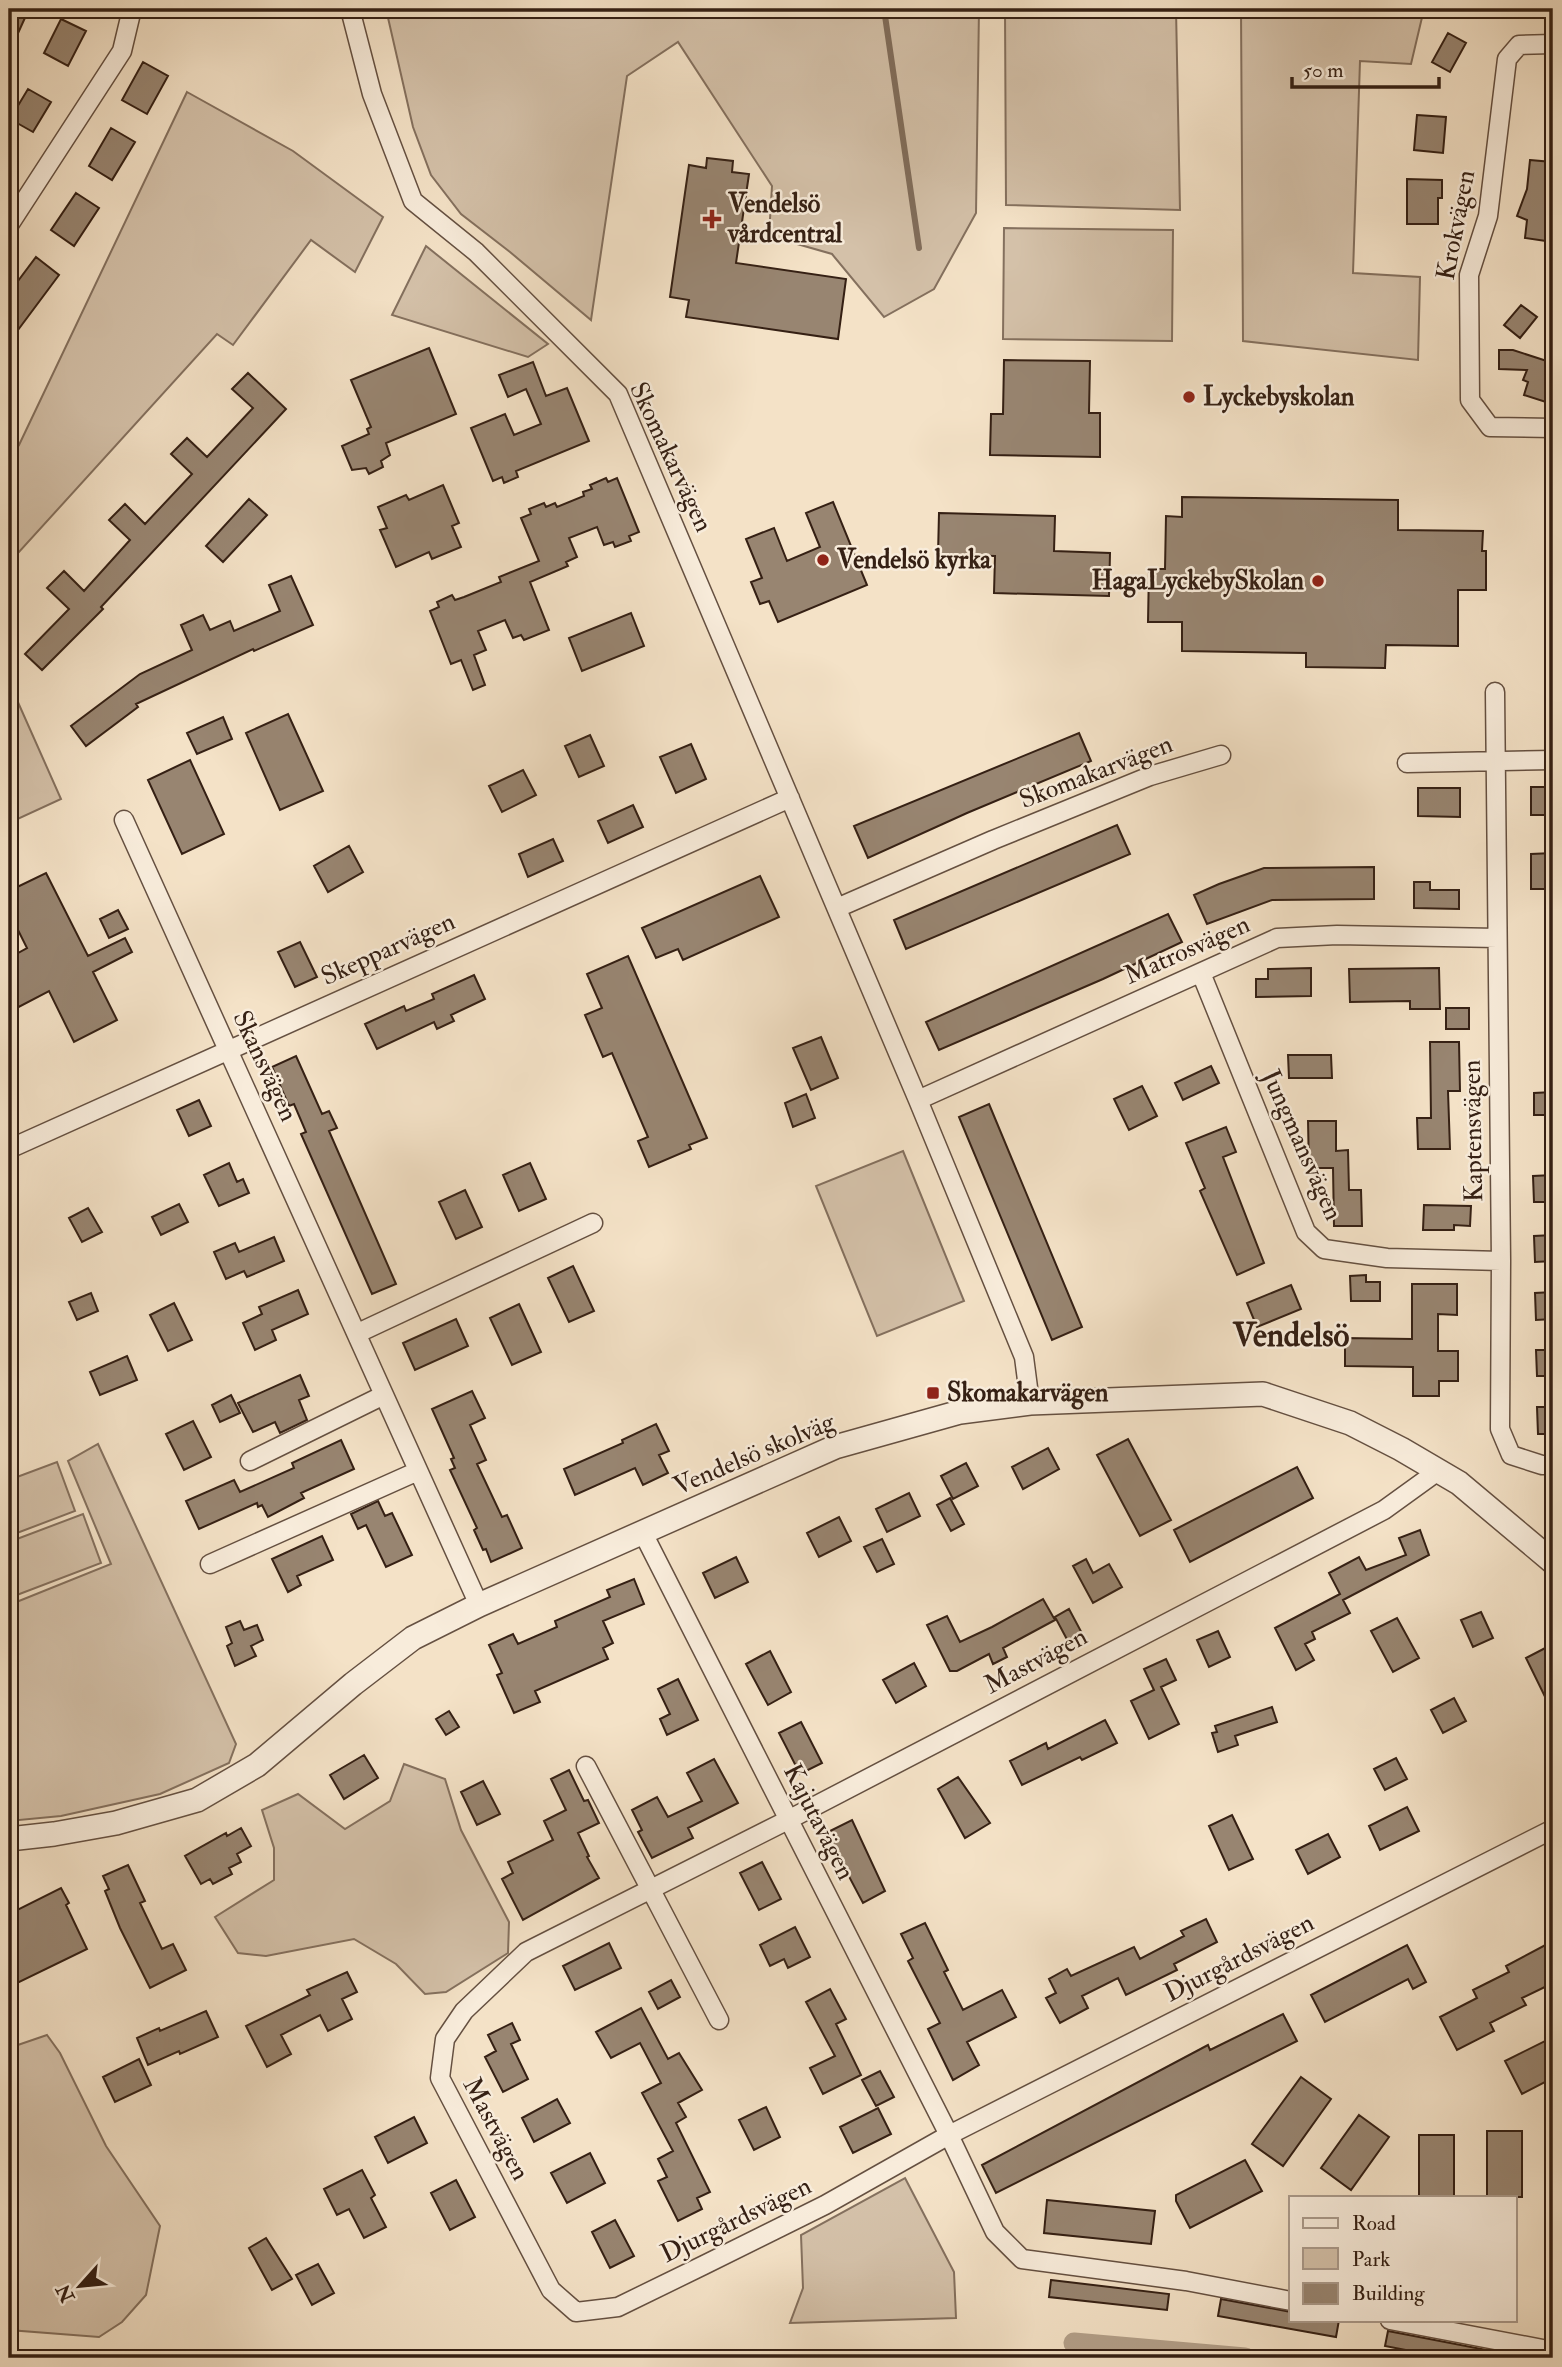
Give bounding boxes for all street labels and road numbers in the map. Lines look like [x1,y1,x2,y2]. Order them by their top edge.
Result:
street label: Krokvägen [1430,167,1482,283]
street label: Skomakarvägen [622,377,720,537]
street label: Skomakarvägen [1015,728,1177,816]
street label: Skepparvägen [316,905,460,994]
street label: Matrosvägen [1119,908,1255,992]
street label: Skansvägen [225,1006,305,1126]
street label: Kaptensvägen [1456,1059,1491,1203]
street label: Jungmansvägen [1254,1064,1349,1225]
street label: Vendelsö skolväg [669,1405,841,1502]
street label: Mastvägen [979,1621,1093,1701]
street label: Kajutavägen [776,1759,862,1885]
street label: Djurgårdsvägen [1159,1907,1319,2009]
street label: Mastvägen [456,2072,536,2186]
street label: Djurgårdsvägen [655,2170,817,2270]

